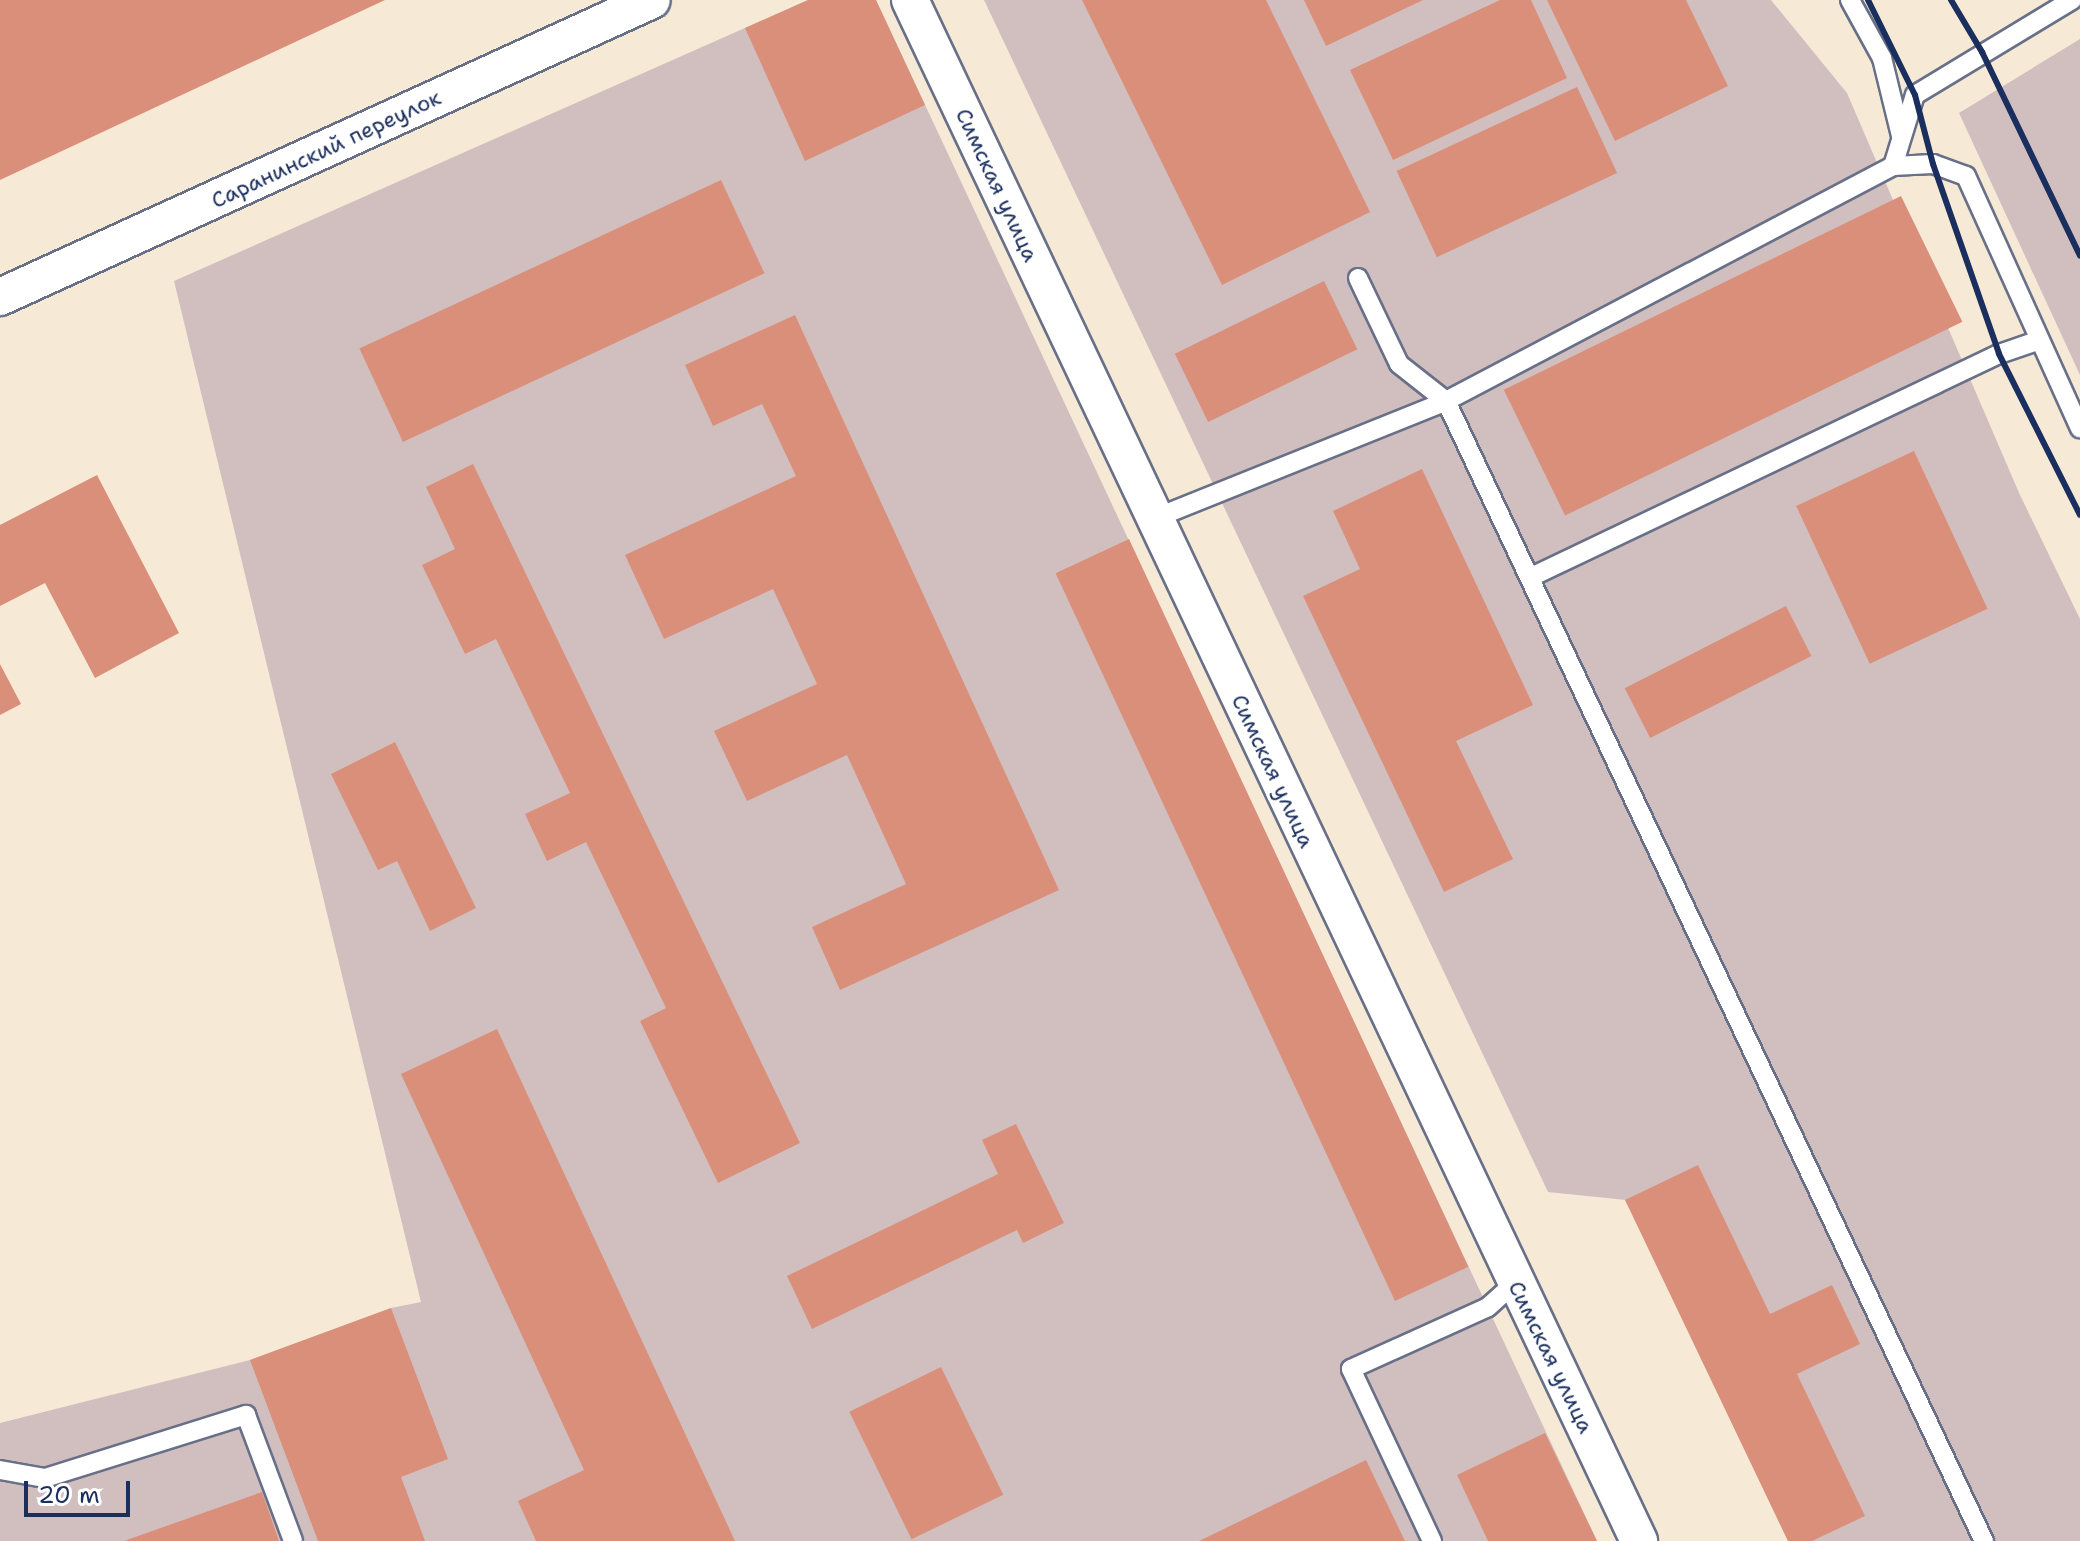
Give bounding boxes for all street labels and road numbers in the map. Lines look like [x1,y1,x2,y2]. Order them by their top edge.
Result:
street label: Саранинский переулок [207,84,445,214]
street label: Симская улица [950,104,1044,266]
street label: Симская улица [1226,690,1320,852]
street label: Симская улица [1503,1277,1599,1437]

